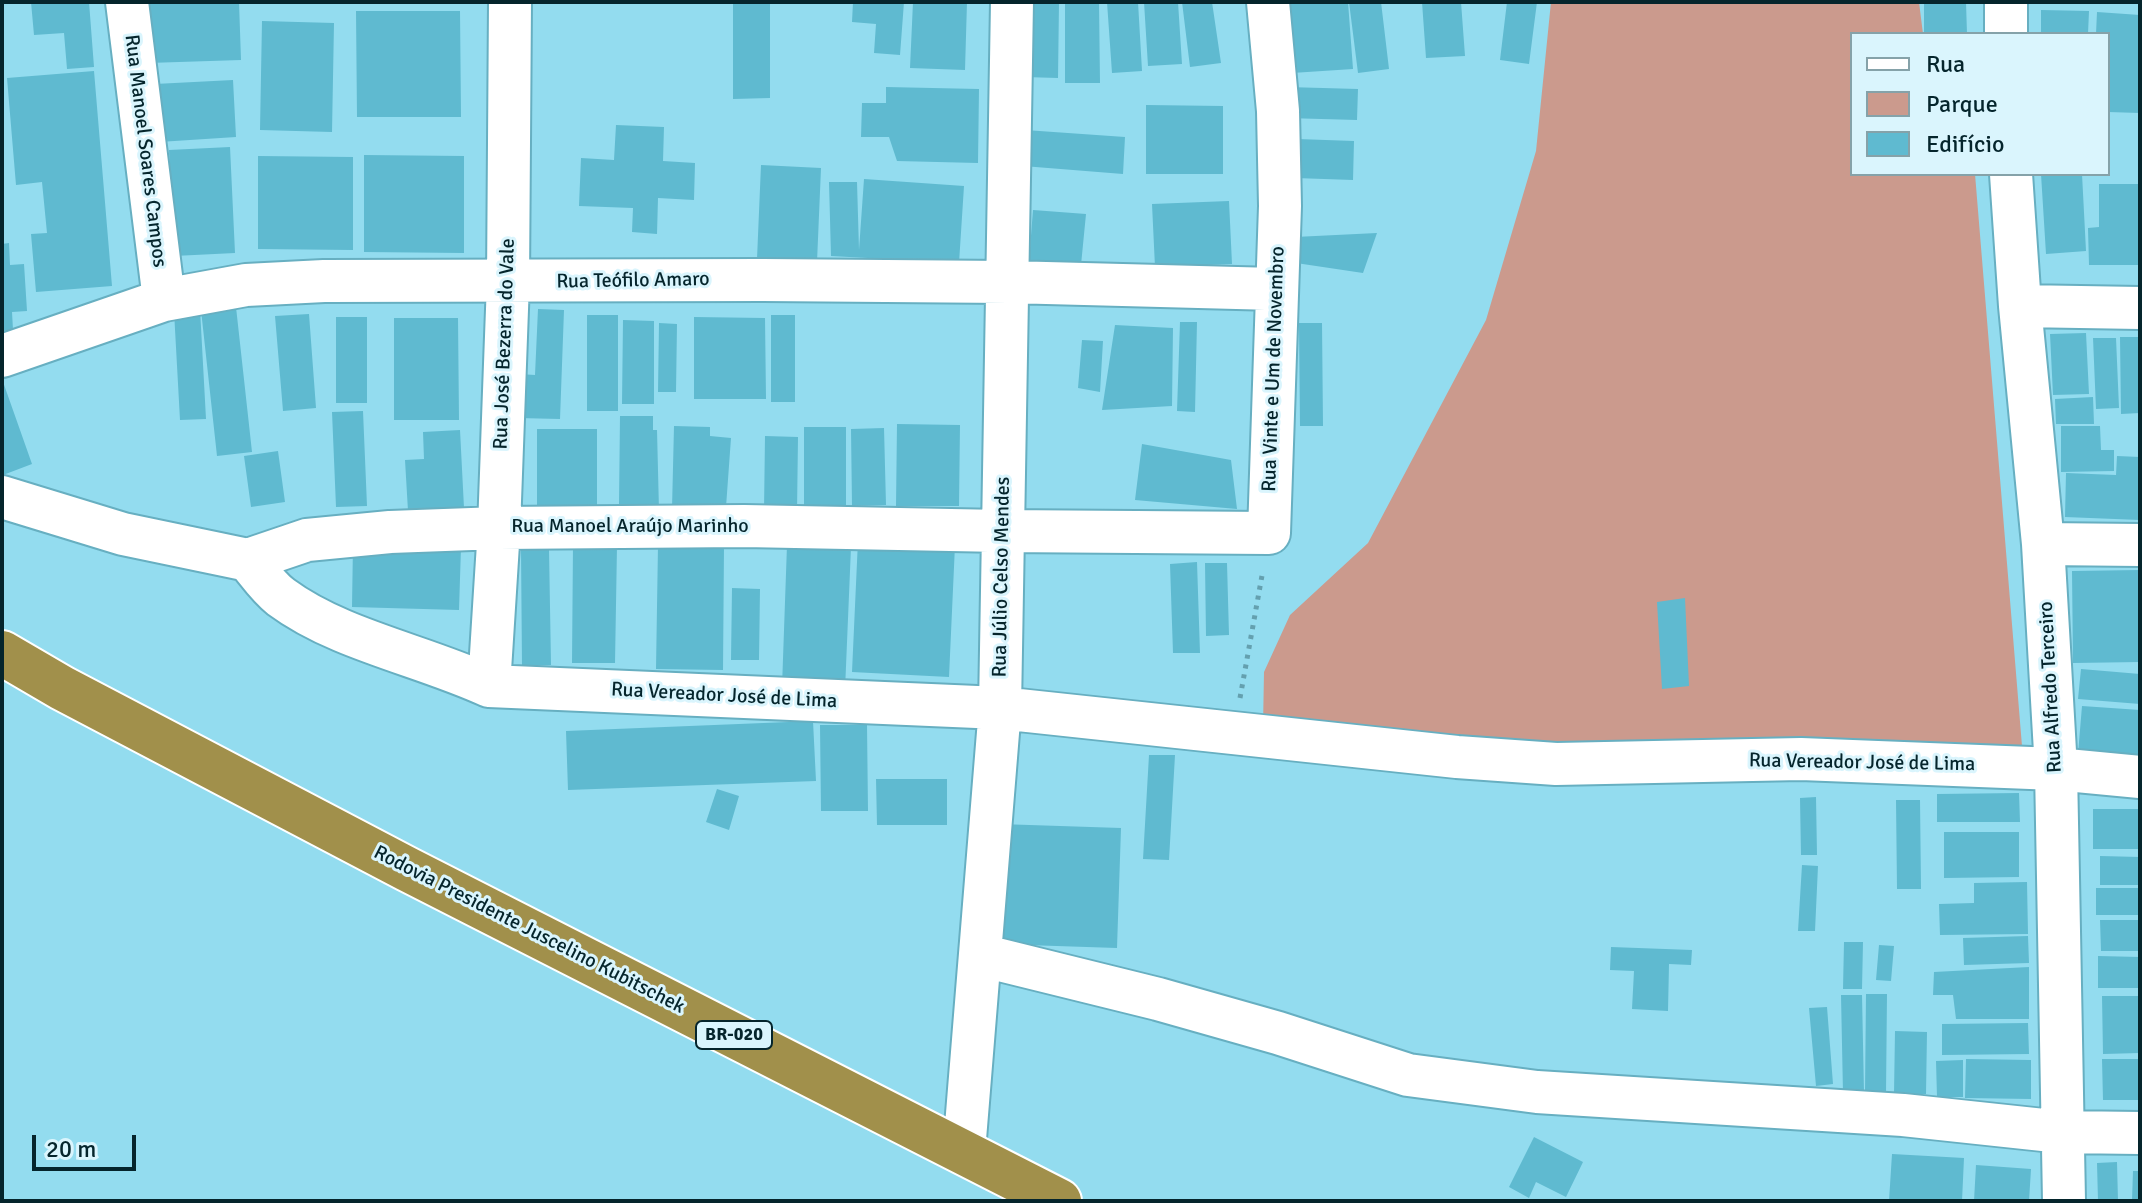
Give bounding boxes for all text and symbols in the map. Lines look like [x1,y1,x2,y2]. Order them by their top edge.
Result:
legend [1850,32,2110,176]
street label: Rua Manoel Soares Campos [119,33,171,269]
text: Rua [1926,49,1965,79]
text: Parque [1926,89,1998,119]
text: Edifício [1926,129,2004,159]
street label: Rua José Bezerra do Vale [489,238,521,450]
street label: Rua Vinte e Um de Novembro [1258,246,1290,492]
street label: Rua Teófilo Amaro [556,268,710,294]
street label: Rua Júlio Celso Mendes [988,476,1016,678]
street label: Rua Manoel Araújo Marinho [511,515,749,539]
street label: Rua Alfredo Terceiro [2035,601,2067,773]
street label: Rua Vereador José de Lima [610,678,838,714]
street label: Rua Vereador José de Lima [1749,749,1975,777]
street label: Rodovia Presidente Juscelino Kubitschek [369,841,689,1019]
road number: BR-020 [696,1021,772,1049]
scale bar [36,1119,140,1169]
text: 20 m [46,1134,96,1164]

